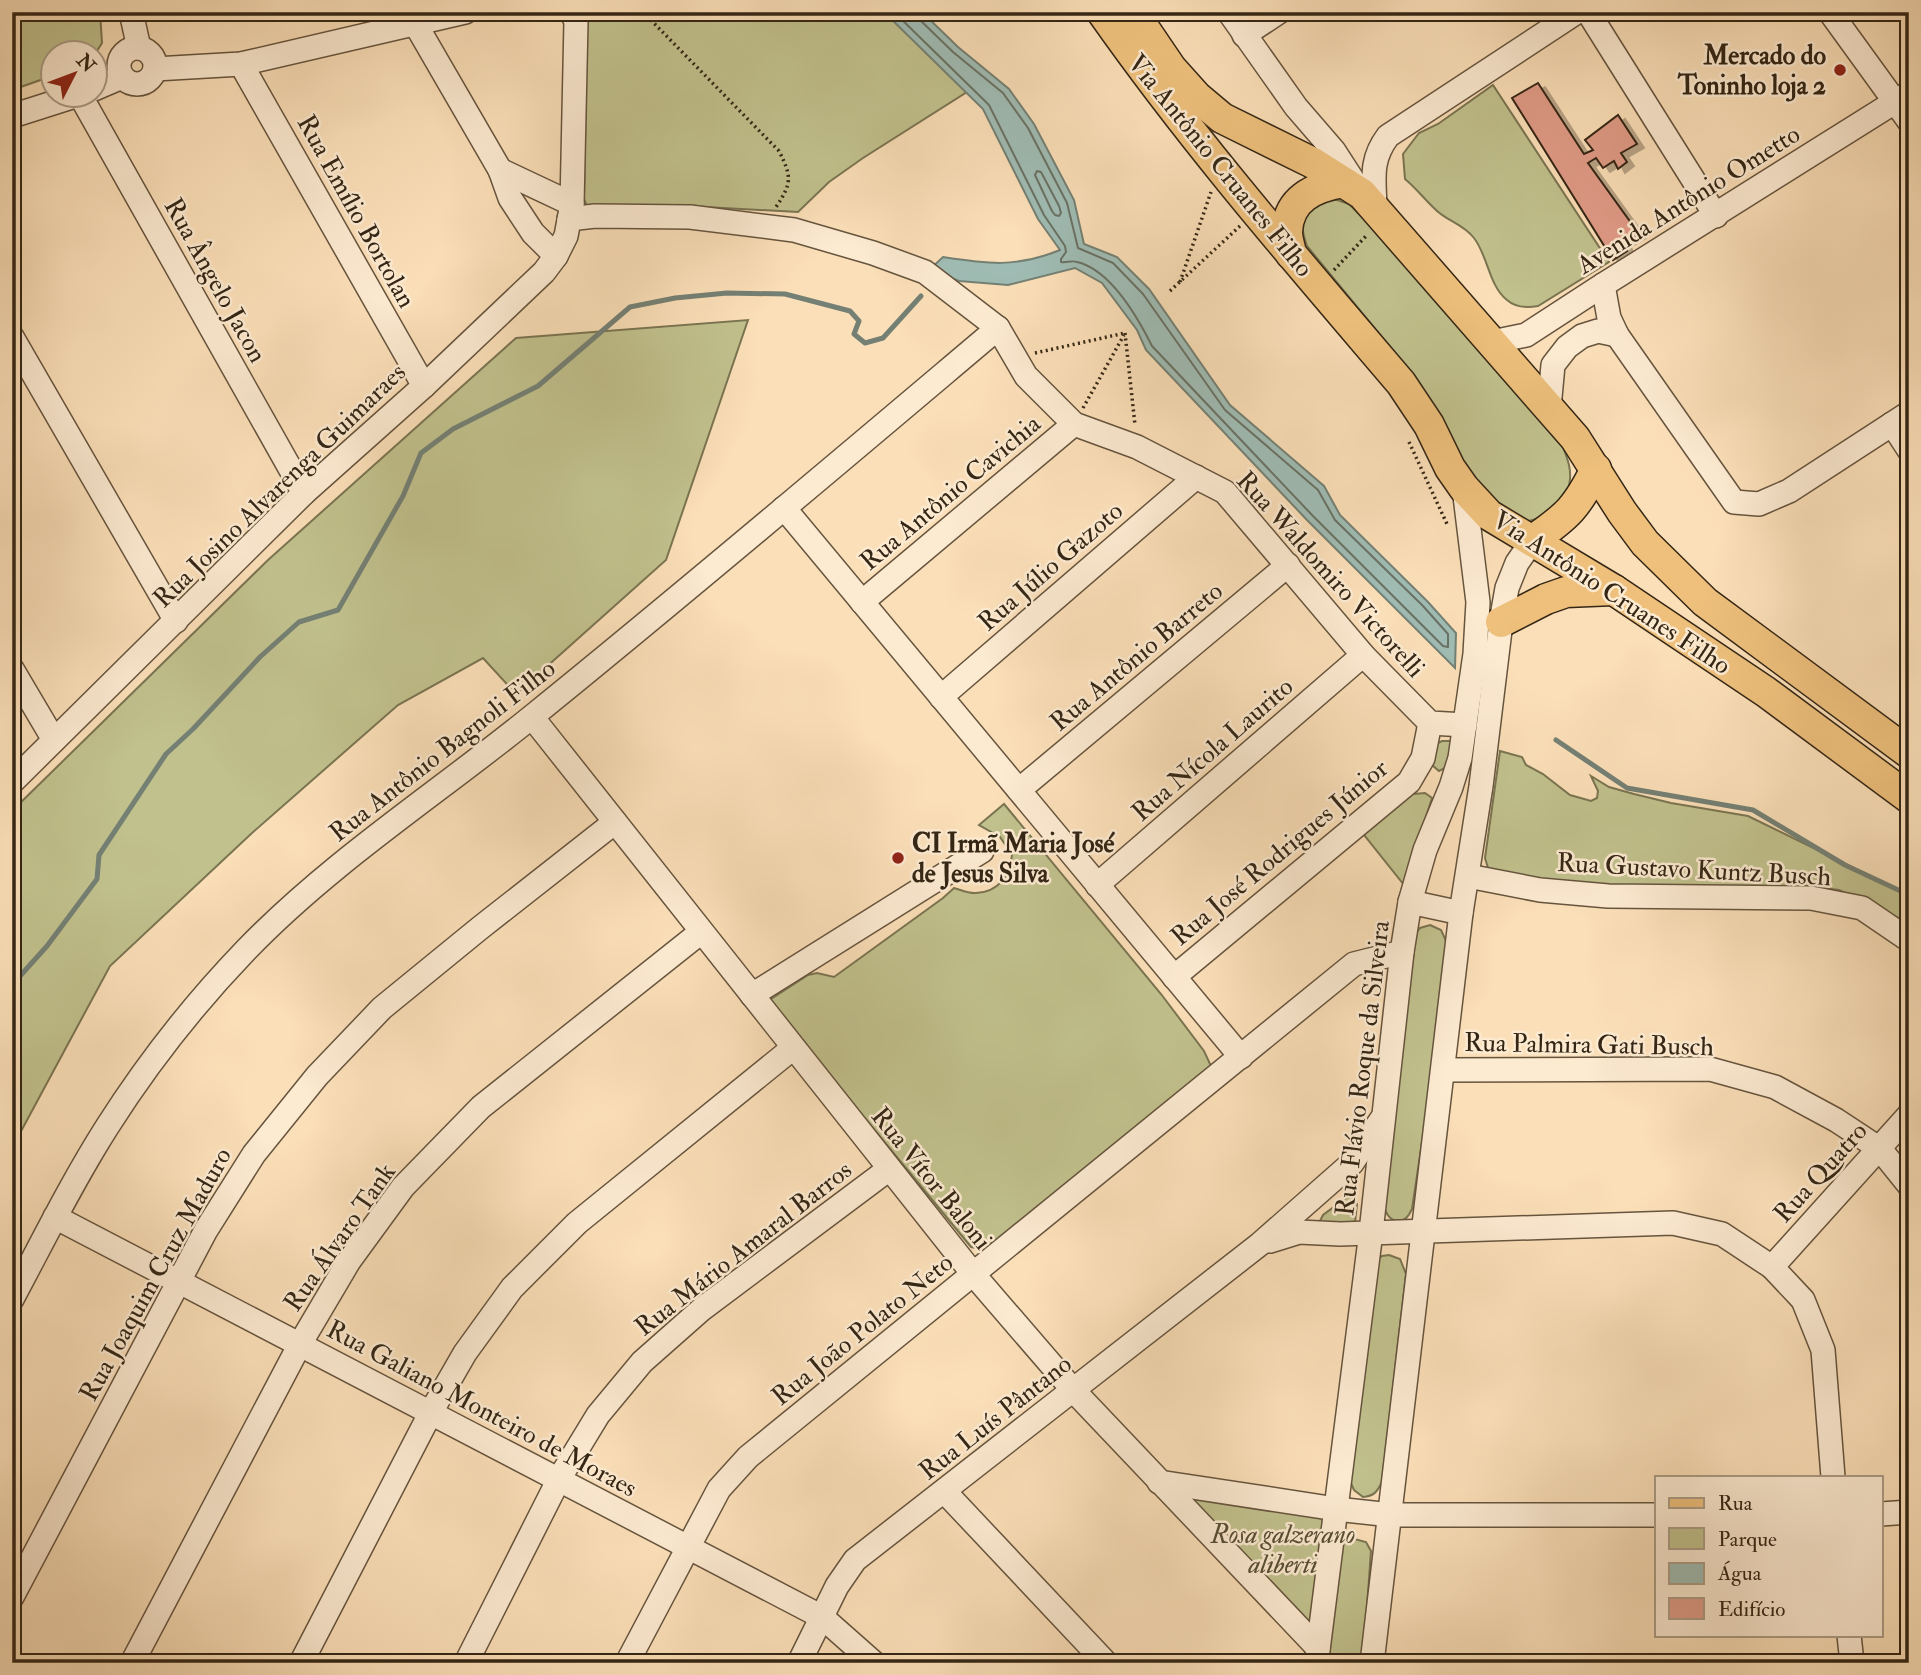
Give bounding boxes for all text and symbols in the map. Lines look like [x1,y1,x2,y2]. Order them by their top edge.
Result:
north arrow [38,38,108,108]
place label: Mercado do Toninho loja 2 [1677,40,1826,102]
text: N [71,48,101,78]
street label: Via Antônio Cruanes Filho [1121,48,1320,283]
marker: Mercado do Toninho loja 2 [1832,62,1848,78]
street label: Rua Emílio Bortolan [290,109,422,314]
street label: Avenida Antônio Ometto [1570,118,1806,282]
street label: Rua Ângelo Jacon [157,192,275,368]
street label: Rua Josino Alvarenga Guimaraes [147,357,413,615]
street label: Rua Antônio Cavichia [854,408,1048,578]
street label: Rua Waldomiro Victorelli [1229,465,1431,684]
street label: Rua Júlio Gazoto [972,495,1130,638]
street label: Via Antônio Cruanes Filho [1486,504,1736,682]
street label: Rua Antônio Barreto [1044,575,1229,738]
street label: Rua Antônio Bagnoli Filho [323,653,562,849]
street label: Rua Nícola Laurito [1125,671,1300,829]
street label: Rua José Rodrigues Júnior [1165,752,1395,953]
place label: CI Irmã Maria José de Jesus Silva [912,828,1115,890]
street label: Rua Gustavo Kuntz Busch [1556,847,1832,893]
marker: CI Irmã Maria José de Jesus Silva [890,850,906,866]
street label: Rua Flávio Roque da Silveira [1329,918,1397,1218]
street label: Rua Palmira Gati Busch [1464,1027,1714,1063]
street label: Rua Vítor Baloni [864,1101,998,1256]
street label: Rua Quatro [1767,1116,1874,1230]
street label: Rua Joaquim Cruz Maduro [73,1142,239,1407]
street label: Rua Mário Amaral Barros [629,1154,859,1343]
street label: Rua Álvaro Tank [275,1156,403,1318]
street label: Rua João Polato Neto [765,1247,960,1413]
street label: Rua Galiano Monteiro de Moraes [321,1313,642,1504]
street label: Rua Luís Pântano [913,1348,1078,1487]
legend [1655,1476,1882,1636]
text: Rua [1718,1490,1753,1517]
park label: Rosa galzerano aliberti [1210,1519,1355,1581]
text: Parque [1718,1526,1777,1553]
text: Água [1717,1560,1762,1587]
text: Edifício [1718,1596,1785,1623]

